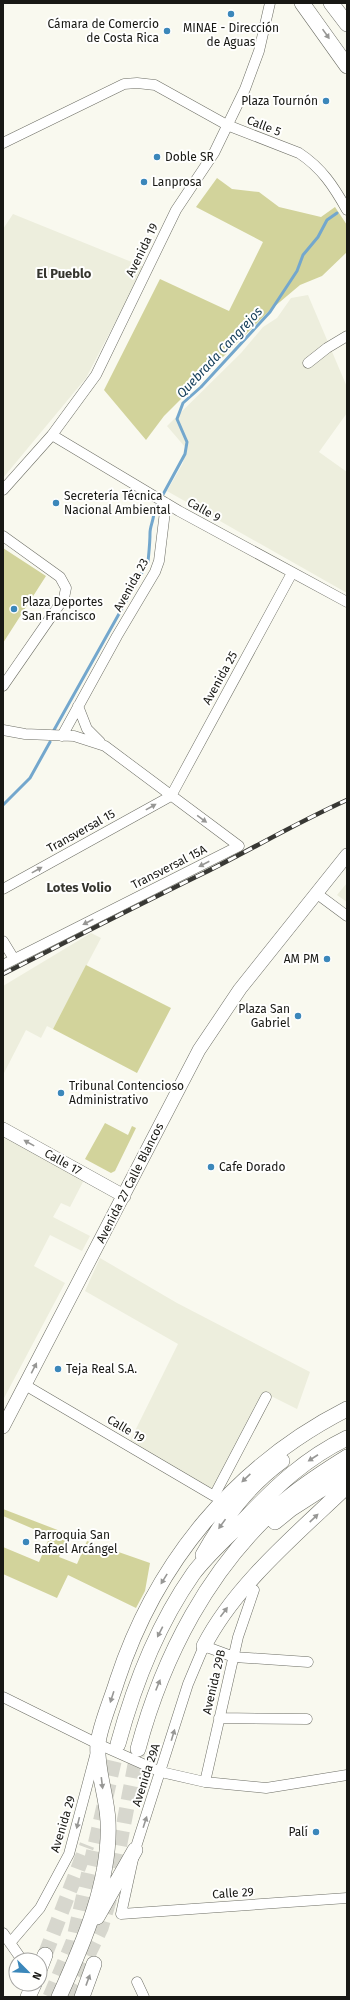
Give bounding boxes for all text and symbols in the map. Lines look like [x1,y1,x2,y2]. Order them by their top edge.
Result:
marker: MINAE - Dirección de Aguas [226,9,236,19]
place label: Cámara de Comercio de Costa Rica [48,17,159,45]
place label: MINAE - Dirección de Aguas [183,21,279,49]
marker: Cámara de Comercio de Costa Rica [162,26,172,36]
one-way arrow [322,29,330,39]
place label: Plaza Tournón [241,94,318,108]
marker: Plaza Tournón [321,96,331,106]
street label: Calle 5 [245,113,283,139]
place label: Doble SR [165,150,214,164]
marker: Doble SR [152,152,162,162]
place label: Lanprosa [152,175,202,189]
marker: Lanprosa [139,177,149,187]
street label: Avenida 19 [123,221,161,279]
district label: El Pueblo [37,266,92,281]
water label: Quebrada Cangrejos [173,304,265,401]
place label: Secretería Técnica Nacional Ambiental [64,489,171,517]
street label: Calle 9 [185,495,223,525]
marker: Secretería Técnica Nacional Ambiental [51,498,61,508]
street label: Avenida 23 [111,556,151,614]
place label: Plaza Deportes San Francisco [22,595,103,623]
marker: Plaza Deportes San Francisco [9,604,19,614]
street label: Avenida 25 [200,649,240,707]
one-way arrow [145,803,157,810]
street label: Transversal 15 [45,807,117,855]
one-way arrow [197,815,208,823]
street label: Transversal 15A [129,842,209,892]
one-way arrow [198,860,210,867]
one-way arrow [31,867,43,873]
district label: Lotes Volio [46,880,112,895]
one-way arrow [82,919,94,926]
place label: AM PM [284,952,319,966]
marker: AM PM [322,954,332,964]
place label: Plaza San Gabriel [238,1002,290,1030]
marker: Plaza San Gabriel [293,1011,303,1021]
place label: Tribunal Contencioso Administrativo [69,1079,184,1107]
marker: Tribunal Contencioso Administrativo [56,1088,66,1098]
street label: Avenida 27 Calle Blancos [94,1120,167,1245]
one-way arrow [23,1140,34,1147]
street label: Calle 17 [42,1146,84,1178]
place label: Cafe Dorado [219,1160,285,1174]
marker: Cafe Dorado [206,1162,216,1172]
one-way arrow [31,1362,37,1374]
place label: Teja Real S.A. [66,1362,137,1376]
marker: Teja Real S.A. [53,1364,63,1374]
street label: Calle 19 [105,1412,147,1446]
one-way arrow [308,1454,319,1462]
one-way arrow [241,1473,251,1483]
one-way arrow [309,1513,319,1523]
one-way arrow [218,1519,226,1530]
place label: Parroquia San Rafael Arcángel [34,1528,118,1556]
marker: Parroquia San Rafael Arcángel [21,1537,31,1547]
one-way arrow [160,1574,168,1584]
one-way arrow [220,1607,228,1617]
one-way arrow [157,1626,163,1638]
street label: Avenida 29B [200,1648,228,1716]
one-way arrow [155,1678,161,1690]
one-way arrow [109,1691,115,1703]
one-way arrow [170,1728,176,1740]
street label: Avenida 29A [129,1742,163,1808]
one-way arrow [99,1777,105,1789]
street label: Avenida 29 [48,1794,78,1854]
one-way arrow [142,1816,148,1828]
one-way arrow [75,1817,81,1829]
place label: Palí [288,1825,309,1839]
marker: Palí [311,1827,321,1837]
street label: Calle 29 [212,1885,254,1901]
north arrow [8,1952,48,1992]
text: N [29,1970,44,1982]
one-way arrow [85,1974,91,1986]

